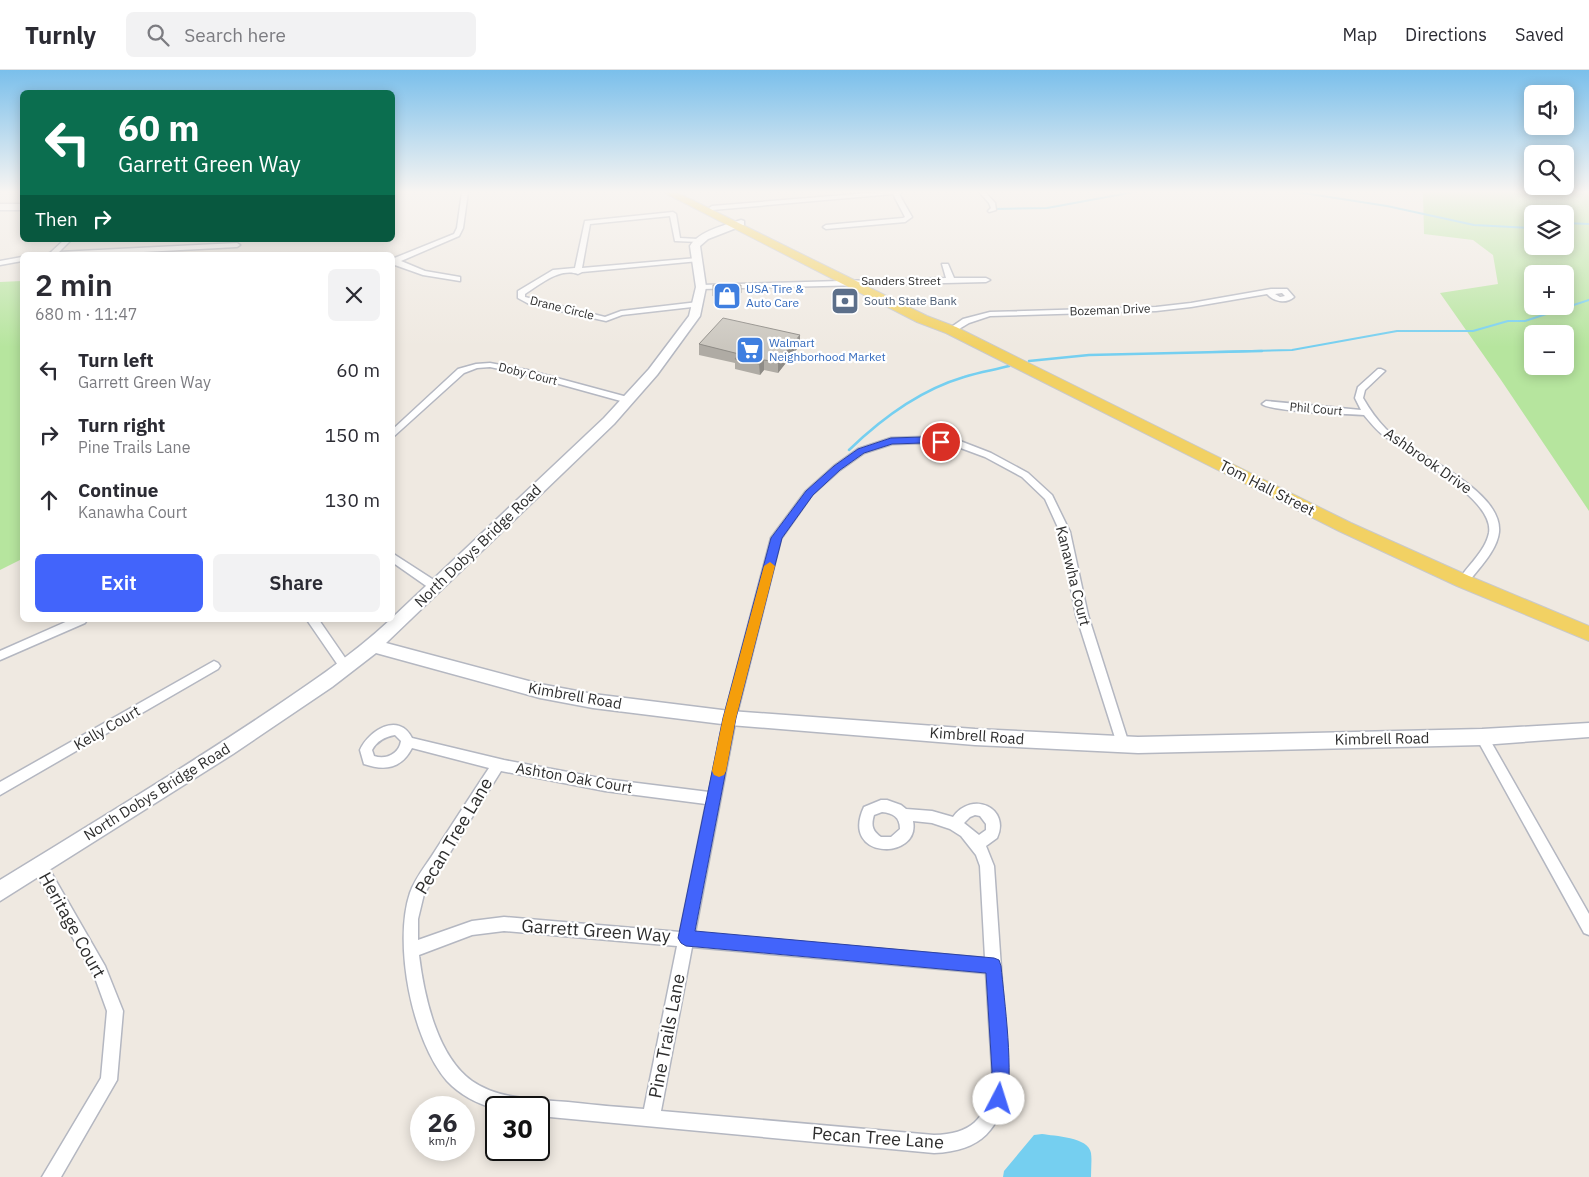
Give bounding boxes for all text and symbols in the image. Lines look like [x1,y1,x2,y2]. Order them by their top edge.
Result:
search box [126,12,476,57]
text: Turnly [25,19,96,51]
icon: search [144,21,172,49]
text: Search here [184,23,286,47]
text: Map [1342,23,1377,46]
text: Directions [1405,23,1487,46]
text: Saved [1515,23,1564,46]
map controls [1524,85,1574,375]
button: sound [1524,85,1574,135]
text: 60 m [118,105,200,151]
icon: left [35,110,100,175]
button: search [1524,145,1574,195]
text: Garrett Green Way [118,149,301,178]
icon: right [88,205,116,233]
button: layers [1524,205,1574,255]
text: Then [35,207,78,231]
text: 2 min [35,265,113,304]
button: + [1524,265,1574,315]
button: close [328,269,380,321]
street label: Sanders Street [861,273,941,288]
shop icon: USA Tire & Auto Care [712,281,742,311]
place label: USA Tire & Auto Care [746,281,804,310]
bank icon: South State Bank [830,286,860,316]
street label: Drane Circle [528,292,596,323]
place label: South State Bank [864,293,958,308]
street label: Bozeman Drive [1069,301,1151,318]
text: 680 m · 11:47 [35,304,137,324]
button: − [1524,325,1574,375]
supermarket icon: Walmart Neighborhood Market [735,335,765,365]
place label: Walmart Neighborhood Market [769,335,886,364]
text: Turn left [78,348,154,372]
icon: left [35,356,63,384]
text: 60 m [336,358,380,382]
street label: Doby Court [497,359,559,388]
text: Garrett Green Way [78,372,211,392]
street label: Phil Court [1289,399,1343,418]
text: Turn right [78,413,165,437]
icon: right [35,421,63,449]
pin [920,421,962,463]
text: 150 m [325,423,380,447]
street label: Ashbrook Drive [1381,423,1476,498]
icon: arrive [927,428,955,456]
text: Pine Trails Lane [78,437,190,457]
street label: Tom Hall Street [1217,455,1318,520]
text: Continue [78,478,158,502]
street label: North Dobys Bridge Road [410,480,545,611]
icon: ahead [35,486,63,514]
text: 130 m [325,488,380,512]
text: Kanawha Court [78,502,187,522]
street label: Kanawha Court [1052,524,1095,628]
button: Exit [35,554,203,612]
button: Share [213,554,380,612]
street label: Kimbrell Road [527,678,623,713]
street label: Kelly Court [70,701,143,754]
street label: Kimbrell Road [929,723,1025,748]
street label: Kimbrell Road [1334,728,1430,749]
street label: North Dobys Bridge Road [80,739,233,844]
street label: Ashton Oak Court [514,758,634,797]
street label: Pecan Tree Lane [410,773,498,898]
street label: Heritage Court [34,868,111,982]
street label: Garrett Green Way [521,914,671,947]
street label: Pine Trails Lane [643,972,690,1100]
position arrow [972,1072,1024,1124]
speed limit sign: 30 [485,1096,550,1161]
text: 26 [427,1106,458,1139]
street label: Pecan Tree Lane [811,1121,945,1154]
text: km/h [428,1133,457,1148]

